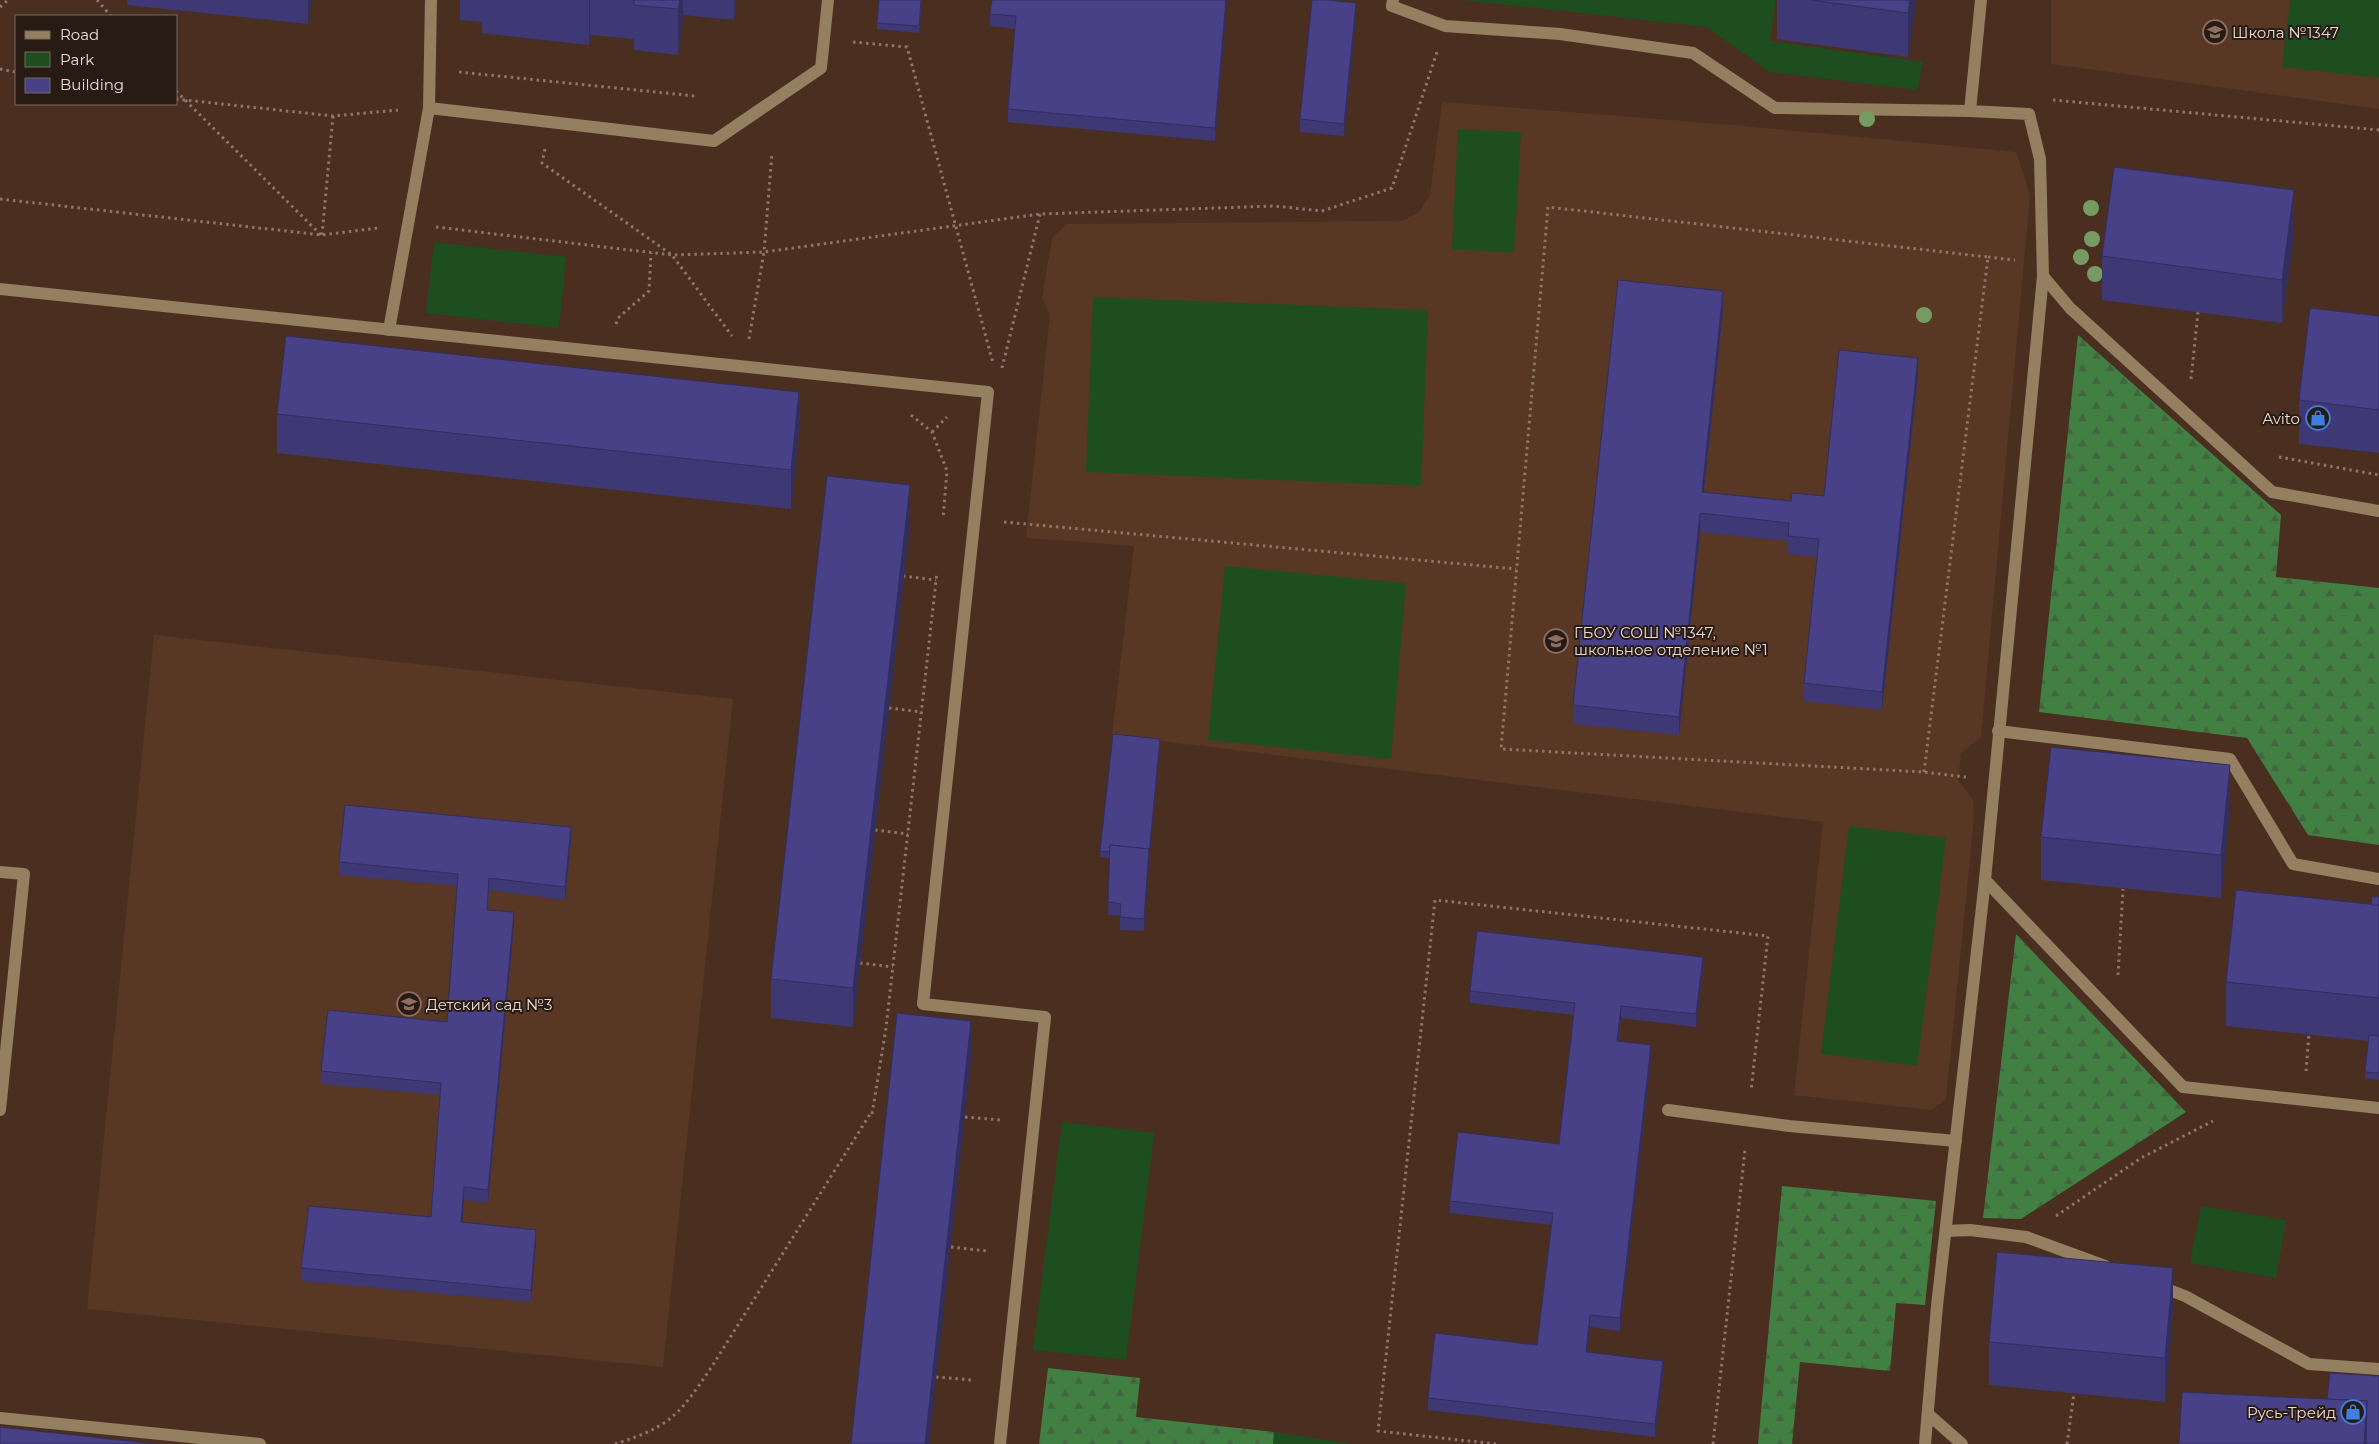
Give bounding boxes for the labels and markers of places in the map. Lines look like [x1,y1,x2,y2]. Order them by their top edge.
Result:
school or university icon: Школа №1347 [2202,19,2228,45]
place label: Школа №1347 [2232,23,2339,42]
shop icon: Avito [2305,405,2331,431]
place label: Avito [2262,409,2300,428]
place label: ГБОУ СОШ №1347, школьное отделение №1 [1574,623,1768,659]
school or university icon: ГБОУ СОШ №1347, школьное отделение №1 [1543,628,1569,654]
school or university icon: Детский сад №3 [396,991,422,1017]
place label: Детский сад №3 [426,995,552,1014]
shop icon: Русь-Трейд [2340,1399,2366,1425]
place label: Русь-Трейд [2247,1403,2336,1422]

